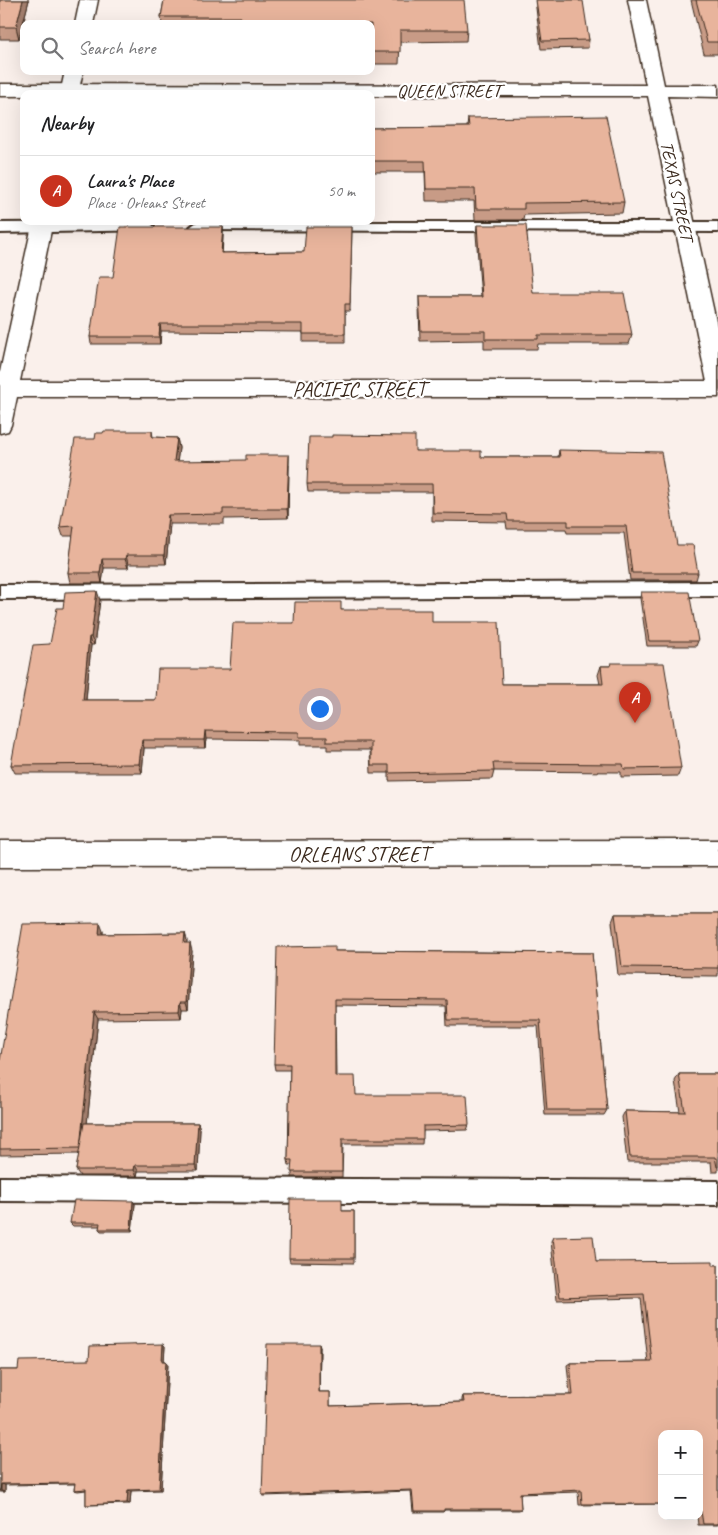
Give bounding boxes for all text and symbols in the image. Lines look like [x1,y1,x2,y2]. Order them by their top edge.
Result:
search box [20,20,375,75]
icon: search [38,34,66,62]
text: Search here [78,36,155,60]
street label: QUEEN STREET [397,80,506,102]
text: Nearby [40,110,93,136]
street label: TEXAS STREET [656,139,699,246]
text: Laura's Place [87,169,173,193]
text: A [52,181,60,201]
text: 50 m [328,181,355,201]
text: Place · Orleans Street [87,193,205,213]
street label: PACIFIC STREET [292,376,431,402]
pin: A [619,682,651,723]
your location [307,696,333,722]
street label: ORLEANS STREET [289,841,435,867]
map controls [658,1430,703,1520]
button: + [658,1430,703,1475]
button: − [658,1475,703,1520]

